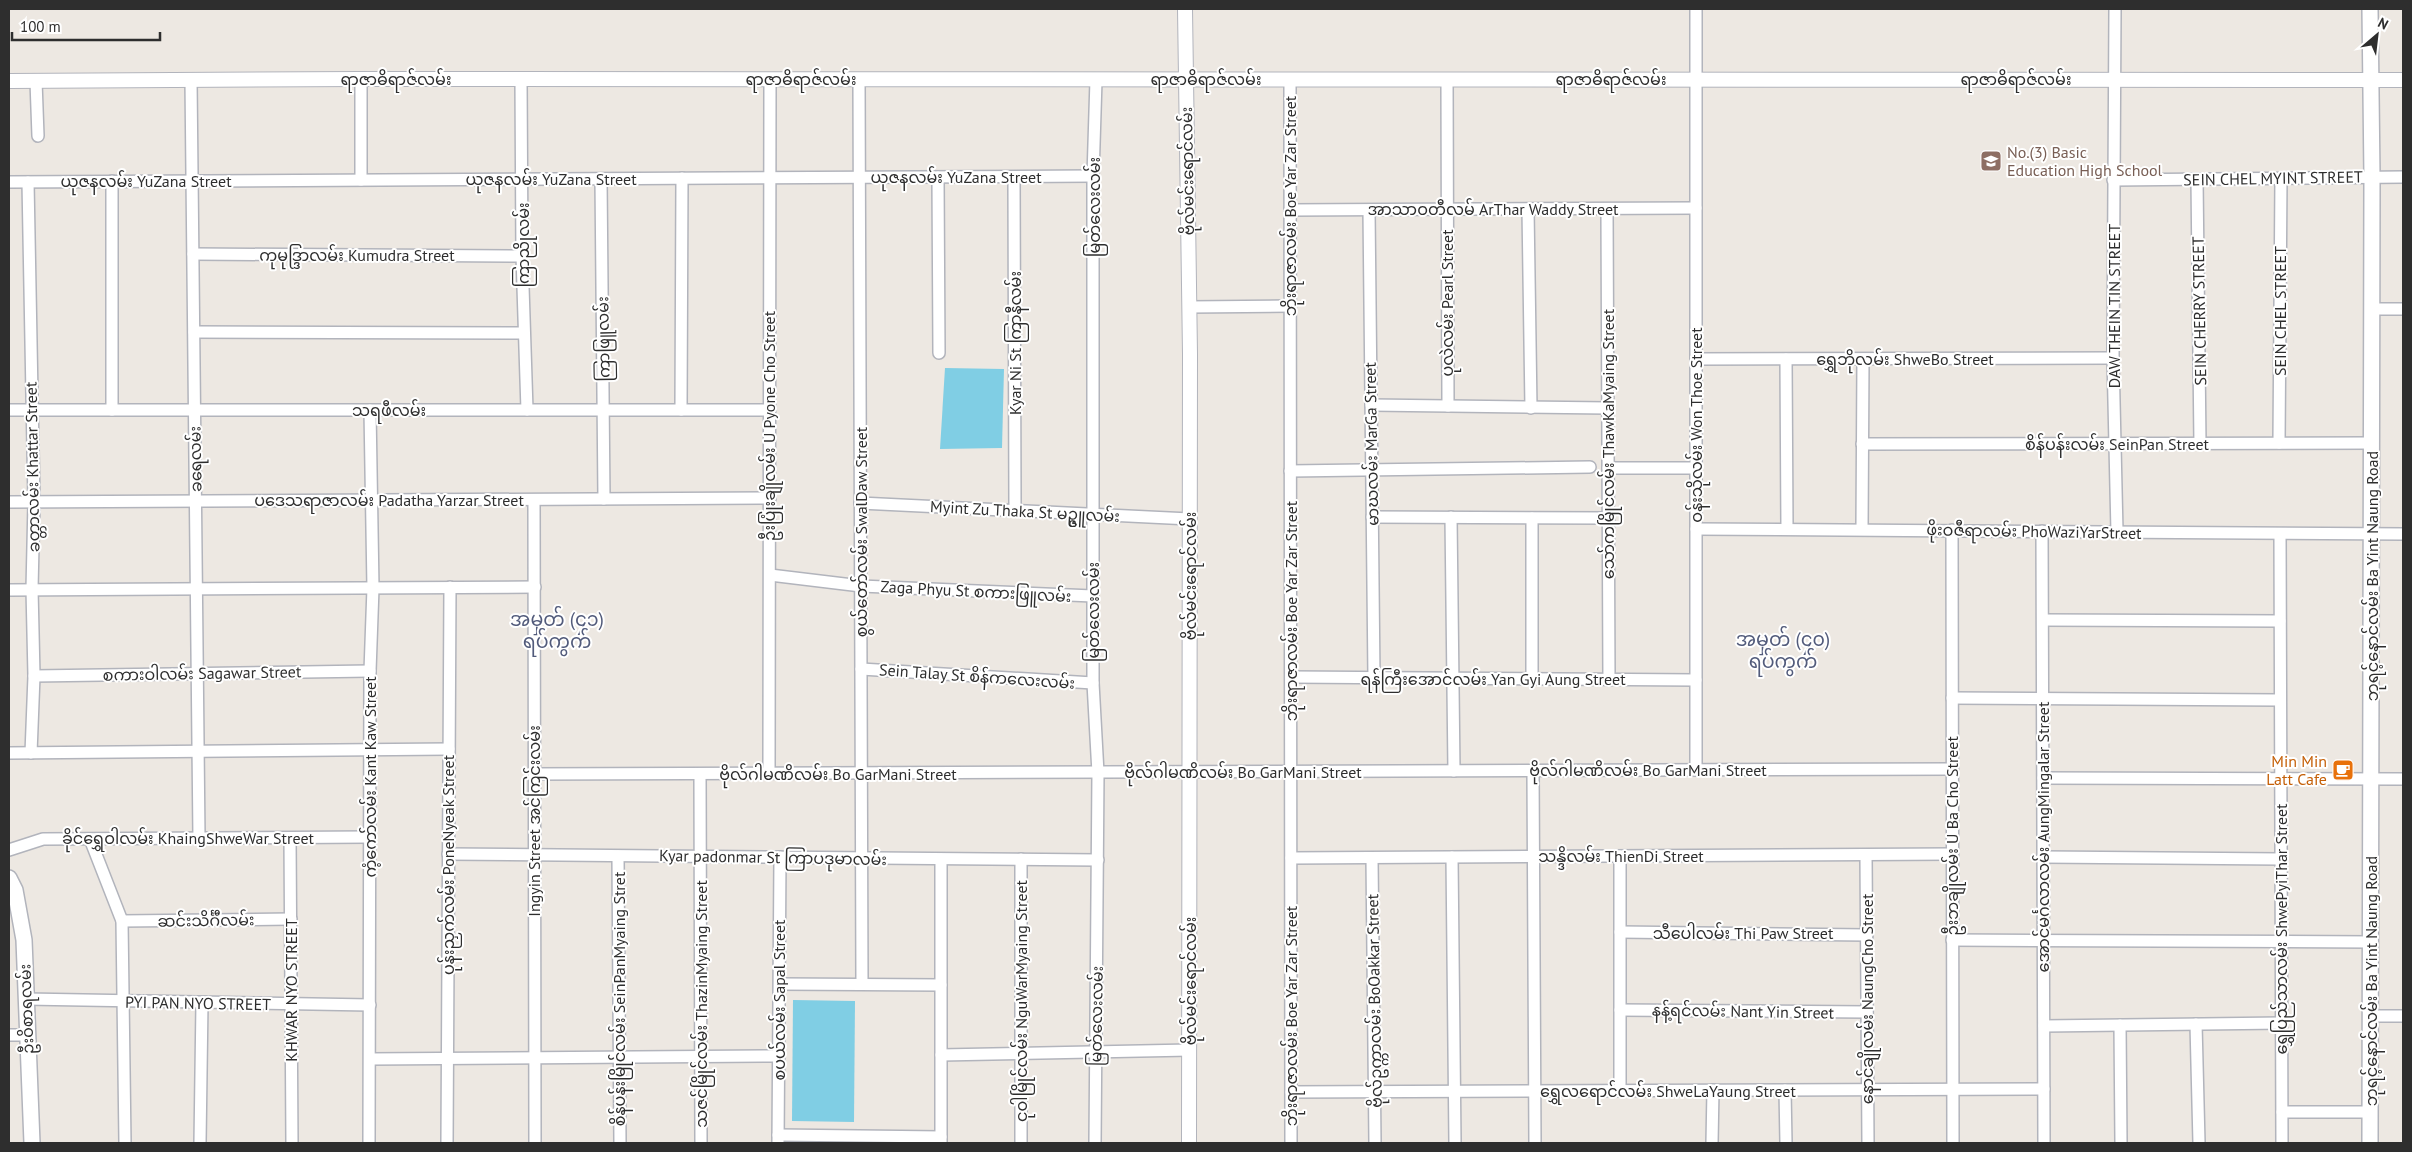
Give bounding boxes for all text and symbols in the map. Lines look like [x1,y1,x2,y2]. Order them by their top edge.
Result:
scale bar [12,10,160,42]
north arrow [2352,10,2402,60]
text: N [2375,13,2391,34]
text: 100 m [20,17,61,36]
street label: ရာဇာဓိရာဇ်လမ်း [341,68,451,93]
street label: ရာဇာဓိရာဇ်လမ်း [746,68,856,93]
street label: ရာဇာဓိရာဇ်လမ်း [1151,68,1261,93]
street label: ရာဇာဓိရာဇ်လမ်း [1556,68,1666,93]
street label: ရာဇာဓိရာဇ်လမ်း [1961,68,2071,93]
street label: ဘိုးရာဇာလမ်း Boe Yar Zar Street [1279,95,1305,316]
street label: ဗိုလ်မင်းရောင်လမ်း [1175,106,1203,235]
place label: No.(3) Basic Education High School [2007,142,2163,180]
school or university icon: No.(3) Basic Education High School [1979,149,2003,173]
street label: မြတ်လေးလမ်း [1083,157,1108,257]
street label: ယုဇနလမ်း YuZana Street [870,166,1042,192]
street label: SEIN CHEL MYINT STREET [2183,166,2363,190]
street label: ယုဇနလမ်း YuZana Street [465,168,637,194]
street label: ယုဇနလမ်း YuZana Street [60,170,232,196]
street label: အာသာဝတီလမ် ArThar Waddy Street [1367,198,1619,219]
street label: ကြာညိုလမ်း [512,202,537,288]
street label: DAW THEIN TIN STREET [2104,224,2124,388]
street label: ပုလဲလမ်း Pearl Street [1436,229,1462,377]
street label: SEIN CHERRY STREET [2188,236,2210,386]
street label: ကုမုဒ္ဒြာလမ်း Kumudra Street [259,244,455,270]
street label: SEIN CHEL STREET [2270,246,2290,376]
street label: Kyar Ni St ကြာနီလမ်း [1004,271,1029,415]
street label: ကြာဖြူလမ်း [591,296,618,382]
street label: သော်ကမြိုင်လမ်း ThawKaMyaing Street [1597,308,1622,579]
street label: ဦးပြုံးချိုလမ်း U Pyone Cho Street [758,310,783,541]
street label: ဝန်းသိုလမ်း Won Thoe Street [1685,327,1711,523]
street label: ရွှေဘိုလမ်း ShweBo Street [1816,348,1994,374]
street label: မာဃလမ်း MarGa Street [1359,361,1382,526]
street label: ခတ္တာလမ်း Khattar Street [20,381,47,552]
street label: သရဖီလမ်း [352,399,426,424]
street label: ခရေလမ်း [183,426,210,492]
street label: စွယ်တော်လမ်း SwalDaw Street [850,426,875,637]
street label: စိန်ပန်းလမ်း SeinPan Street [2025,433,2210,458]
street label: ဘုရင့်နောင်လမ်း Ba Yint Naung Road [2361,451,2387,701]
street label: ပဒေသရာဇာလမ်း Padatha Yarzar Street [254,489,524,514]
street label: Myint Zu Thaka St မဥ္ဇူလမ်း [929,495,1120,530]
street label: ဘိုးရာဇာလမ်း Boe Yar Zar Street [1280,500,1306,721]
street label: ဗိုလ်မင်းရောင်လမ်း [1179,512,1205,640]
street label: ဖိုးဝဇီရာလမ်း PhoWaziYarStreet [1926,518,2142,548]
street label: မြတ်လေးလမ်း [1082,562,1107,662]
street label: Zaga Phyu St စကားဖြူလမ်း [880,575,1072,610]
district label: အမှတ် (၄၁) ရပ်ကွက် [510,605,604,657]
district label: အမှတ် (၄၀) ရပ်ကွက် [1736,625,1830,677]
street label: Sein Talay St စိန်ကလေးလမ်း [878,658,1076,697]
street label: စကားဝါလမ်း Sagawar Street [103,660,302,685]
street label: ရန်ကြီးအောင်လမ်း Yan Gyi Aung Street [1360,668,1626,693]
street label: ကံ့ကော်လမ်း Kant Kaw Street [359,676,381,878]
street label: အောင်မင်္ဂလာလမ်း AungMingalar Street [2032,701,2053,972]
street label: Ingyin Street အင်ကြင်းလမ်း [523,725,548,917]
street label: ဦးဘချိုလမ်း U Ba Cho Street [1941,736,1966,936]
place label: Min Min Latt Cafe [2266,751,2327,789]
street label: ပုန်းညှက်လမ်း PoneNyeak Street [437,754,463,975]
cafe icon: Min Min Latt Cafe [2331,758,2355,782]
street label: ဗိုလ်ဂါမဏိလမ်း Bo GarMani Street [1529,759,1767,785]
street label: ဗိုလ်ဂါမဏိလမ်း Bo GarMani Street [1124,761,1362,787]
street label: ဗိုလ်ဂါမဏိလမ်း Bo GarMani Street [719,763,957,789]
street label: ရွှေပြည်သာလမ်း ShwePyiThar Street [2270,803,2295,1054]
street label: ခိုင်ရွှေဝါလမ်း KhaingShweWar Street [62,827,315,853]
street label: Kyar padonmar St ကြာပဒုမာလမ်း [659,844,887,874]
street label: သန္ဒိလမ်း ThienDi Street [1538,845,1704,870]
street label: ဘုရင့်နောင်လမ်း Ba Yint Naung Road [2360,856,2386,1106]
street label: စိန်ပန်းမြိုင်လမ်း SeinPanMyaing Stret [608,871,633,1126]
street label: ငုဝါမြိုင်လမ်း NguWarMyaing Street [1010,879,1036,1122]
street label: သဇင်မြိုင်လမ်း ThazinMyaing Street [690,880,715,1128]
street label: ဗိုလ်ဥက္ကာလမ်း BoOakkar Street [1361,893,1391,1108]
street label: နောင်ချိုလမ်း NaungCho Street [1856,893,1881,1104]
street label: ဘိုးရာဇာလမ်း Boe Yar Zar Street [1280,905,1306,1126]
street label: ဆင်းသိင်္ဂီလမ်း [157,908,255,931]
street label: ဗိုလ်မင်းရောင်လမ်း [1179,917,1205,1045]
street label: KHWAR NYO STREET [281,918,301,1062]
street label: စပယ်လမ်း Sapal Street [768,919,789,1081]
street label: သီပေါလမ်း Thi Paw Street [1653,922,1834,943]
street label: ဦးဝိစာရလမ်း [13,963,42,1055]
street label: မြတ်လေးလမ်း [1084,966,1111,1066]
street label: PYI PAN NYO STREET [125,992,271,1014]
street label: နန့်ရင်လမ်း Nant Yin Street [1652,998,1835,1027]
street label: ရွှေလရောင်လမ်း ShweLaYaung Street [1540,1080,1796,1105]

